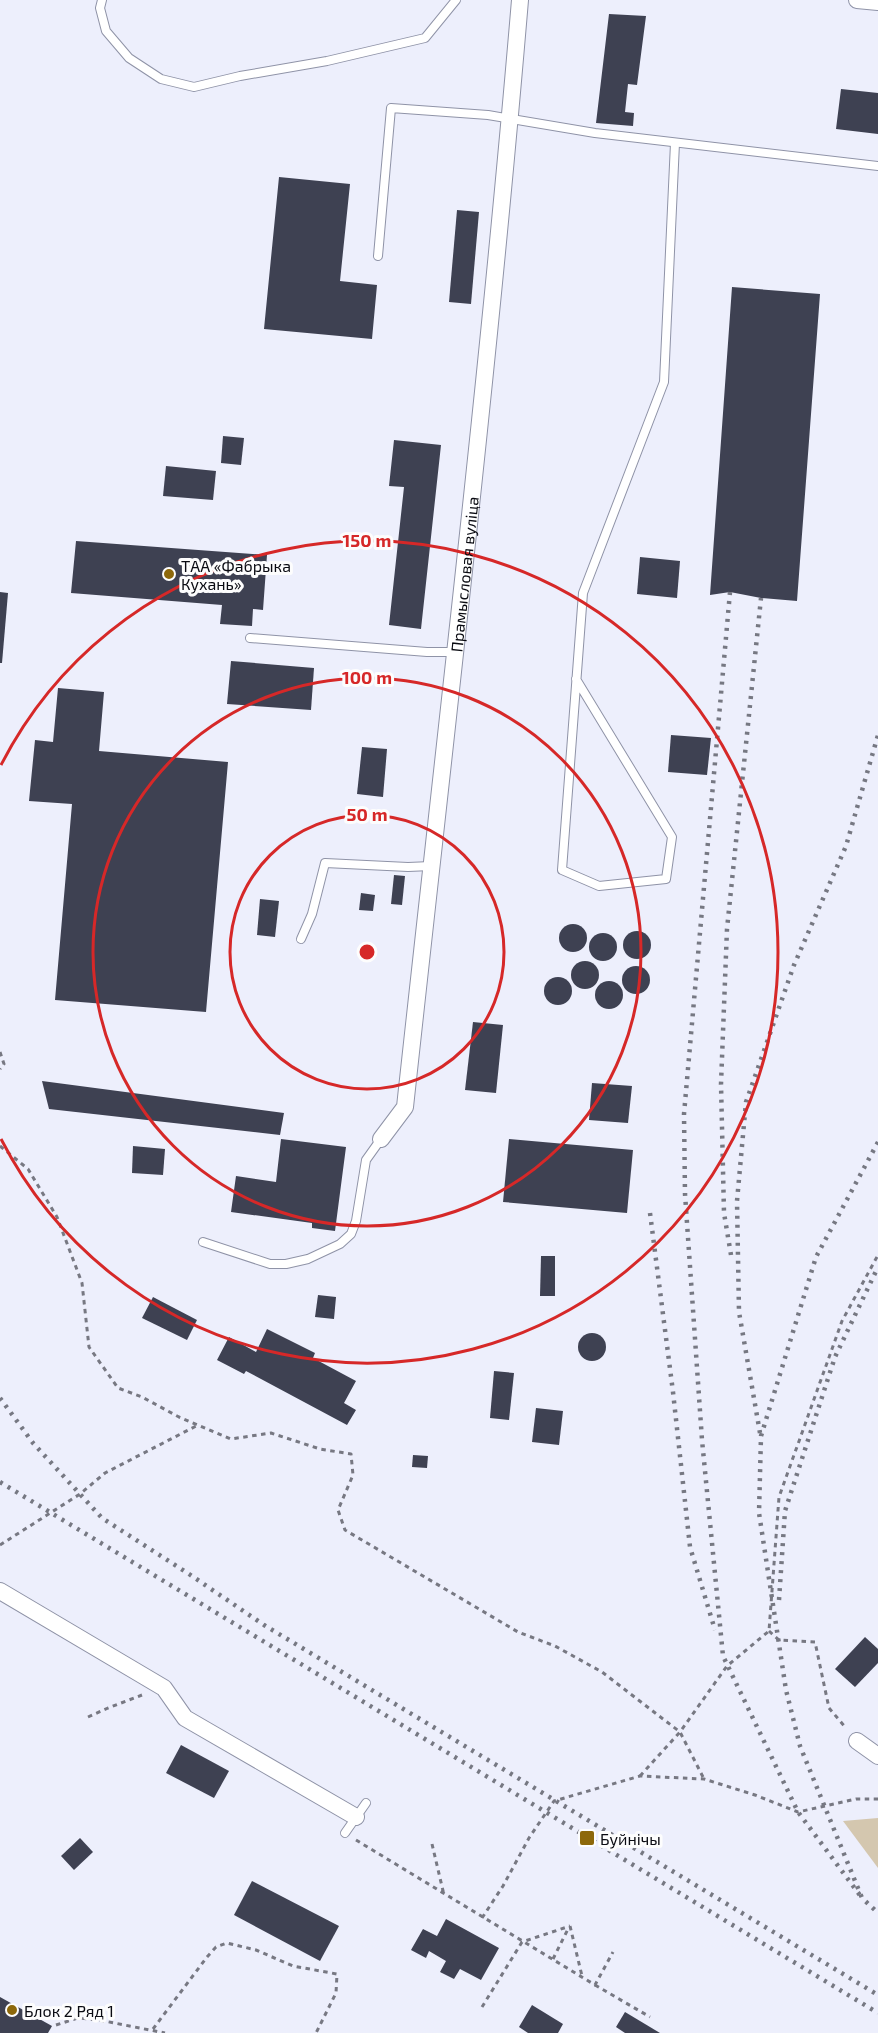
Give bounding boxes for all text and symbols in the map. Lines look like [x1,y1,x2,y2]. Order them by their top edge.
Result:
street label: Прамысловая вуліца [446,495,481,653]
text: 150 m [343,529,391,551]
place label: ТАА «Фабрыка Кухань» [181,556,291,594]
marker: ТАА «Фабрыка Кухань» [162,567,176,581]
text: 100 m [342,666,392,688]
text: 50 m [346,803,388,825]
centre of rings [357,942,377,962]
marker: Буйнічы [578,1829,596,1847]
place label: Буйнічы [600,1829,661,1849]
place label: Блок 2 Ряд 1 [24,2001,114,2020]
marker: Блок 2 Ряд 1 [5,2003,19,2017]

